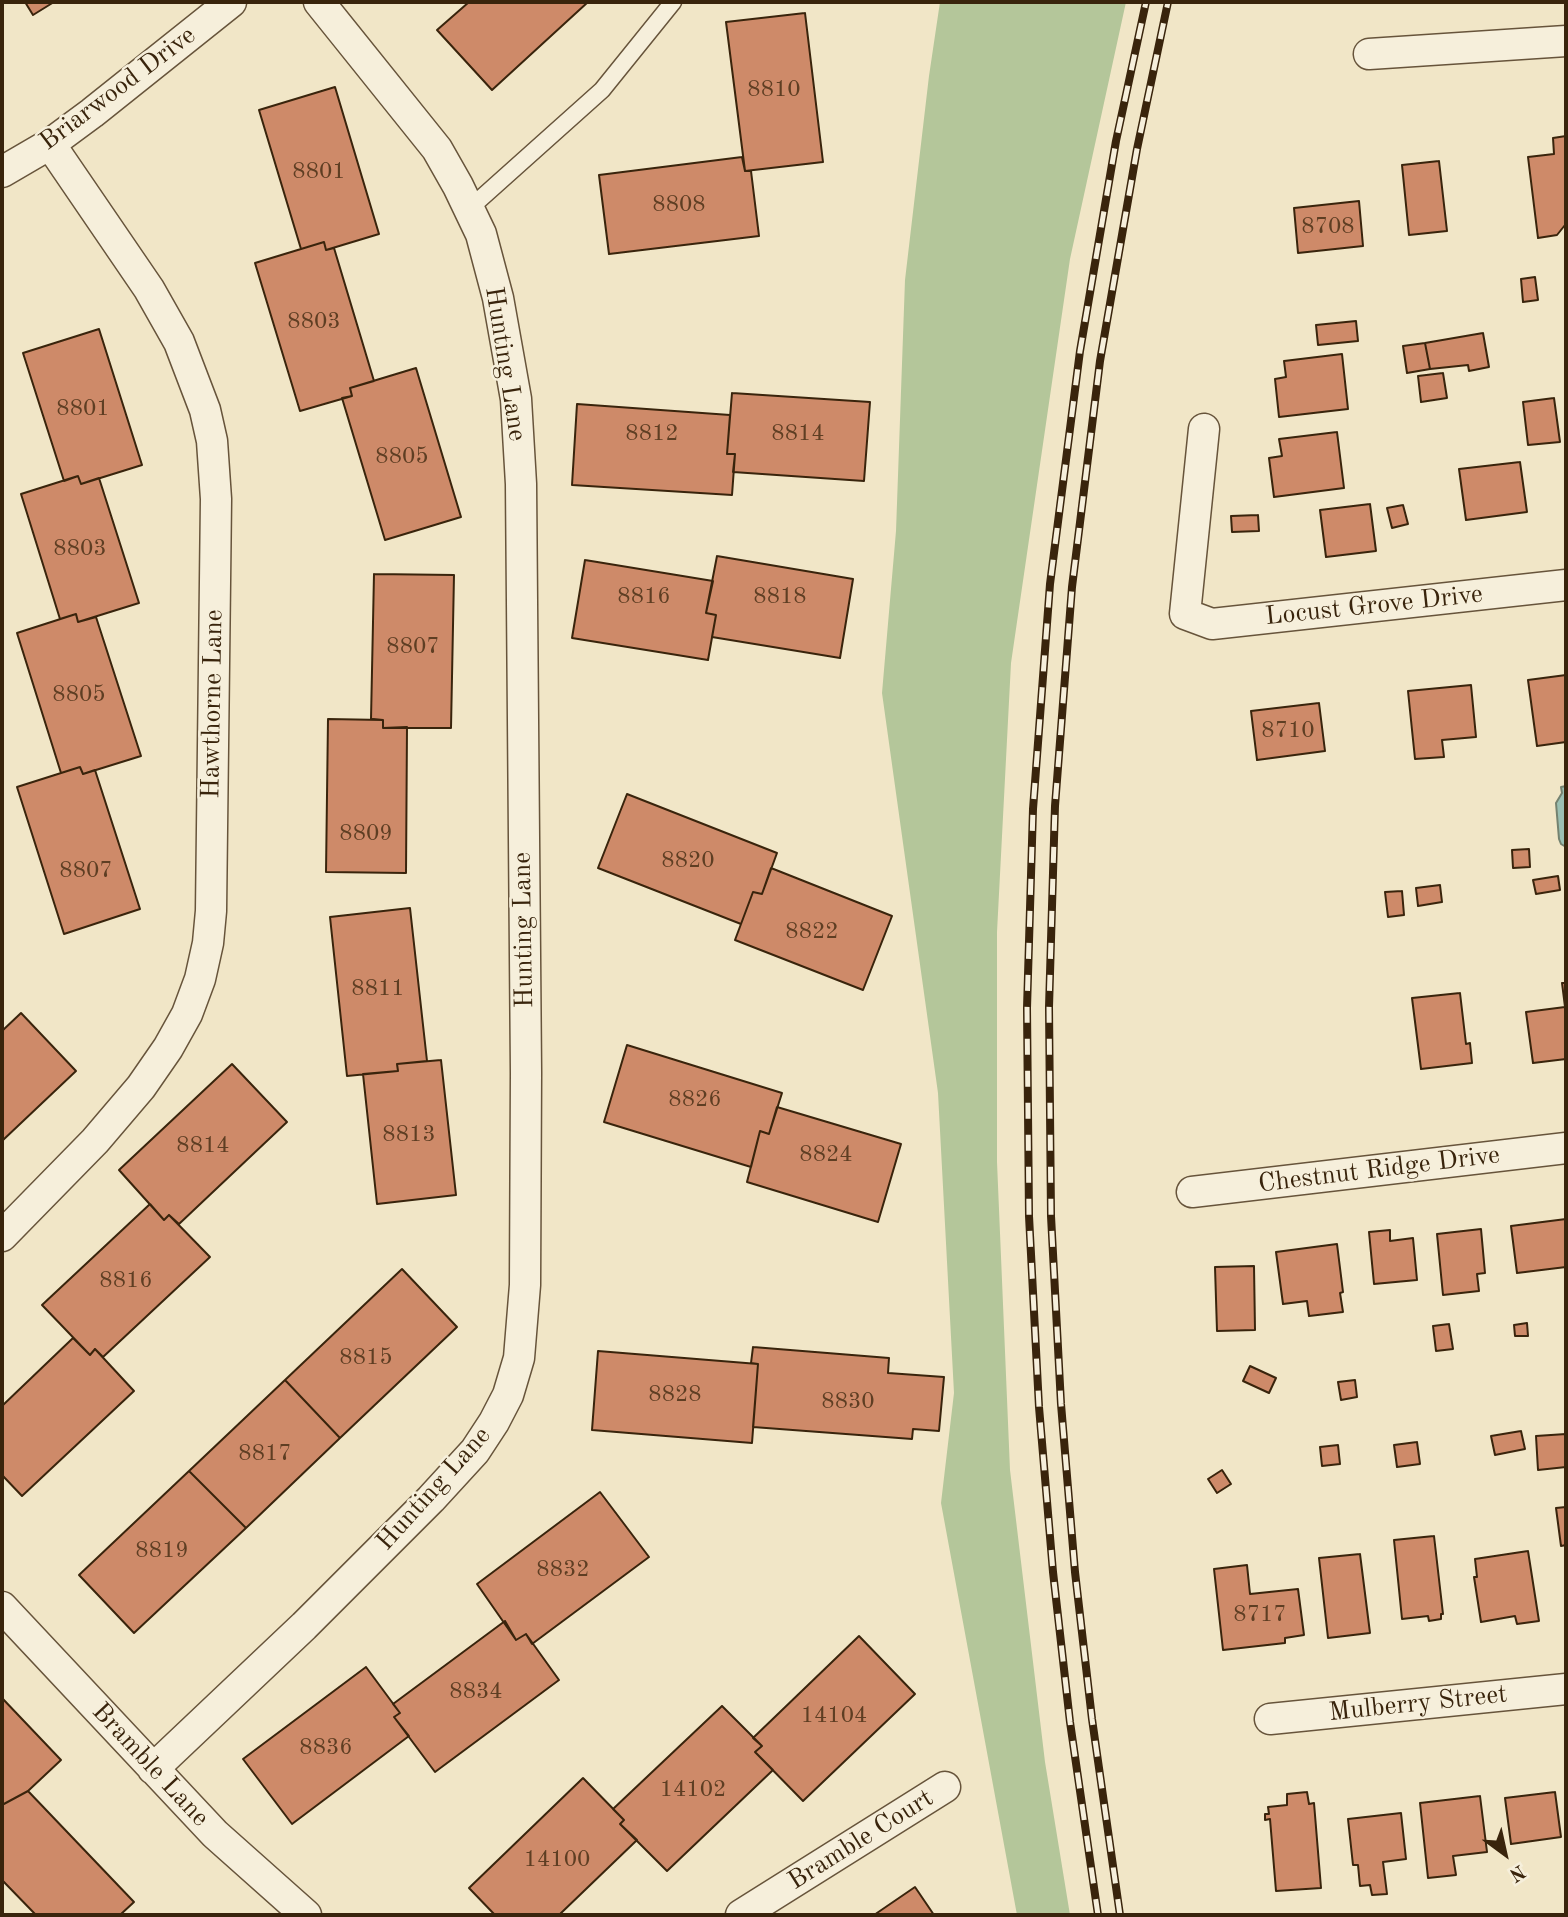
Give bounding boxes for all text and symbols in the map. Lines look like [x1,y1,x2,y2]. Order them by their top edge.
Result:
street label: Briarwood Drive [34,20,202,158]
house number: 8810 [747,76,801,104]
house number: 8801 [292,158,346,186]
house number: 8808 [652,191,706,219]
house number: 8708 [1301,213,1355,241]
street label: Hunting Lane [477,284,533,444]
house number: 8803 [287,308,341,336]
house number: 8801 [56,395,110,423]
house number: 8812 [625,420,679,448]
house number: 8814 [771,420,825,448]
house number: 8805 [375,443,429,471]
house number: 8803 [53,535,107,563]
street label: Locust Grove Drive [1264,579,1484,633]
house number: 8816 [617,583,671,611]
house number: 8818 [753,583,807,611]
street label: Hawthorne Lane [196,609,230,799]
house number: 8807 [386,633,440,661]
house number: 8805 [52,681,106,709]
house number: 8710 [1261,717,1315,745]
house number: 8809 [339,820,393,848]
house number: 8820 [661,847,715,875]
street label: Hunting Lane [507,852,541,1008]
house number: 8807 [59,857,113,885]
house number: 8822 [785,918,839,946]
house number: 8811 [351,975,405,1003]
house number: 8826 [668,1086,722,1114]
house number: 8813 [382,1121,436,1149]
house number: 8814 [176,1132,230,1160]
street label: Chestnut Ridge Drive [1256,1140,1502,1200]
house number: 8824 [799,1141,853,1169]
house number: 8816 [99,1267,153,1295]
house number: 8815 [339,1344,393,1372]
house number: 8828 [648,1381,702,1409]
house number: 8830 [821,1388,875,1416]
street label: Hunting Lane [370,1421,498,1557]
house number: 8817 [238,1440,292,1468]
house number: 8819 [135,1537,189,1565]
house number: 8832 [536,1556,590,1584]
house number: 8717 [1233,1601,1287,1629]
house number: 8834 [449,1678,503,1706]
street label: Mulberry Street [1327,1679,1509,1729]
street label: Bramble Lane [85,1697,215,1833]
house number: 14104 [801,1702,867,1730]
house number: 8836 [299,1734,353,1762]
house number: 14102 [660,1776,726,1804]
street label: Bramble Court [783,1783,939,1897]
north arrow [1470,1819,1540,1889]
house number: 14100 [524,1846,590,1874]
text: N [1505,1860,1528,1884]

